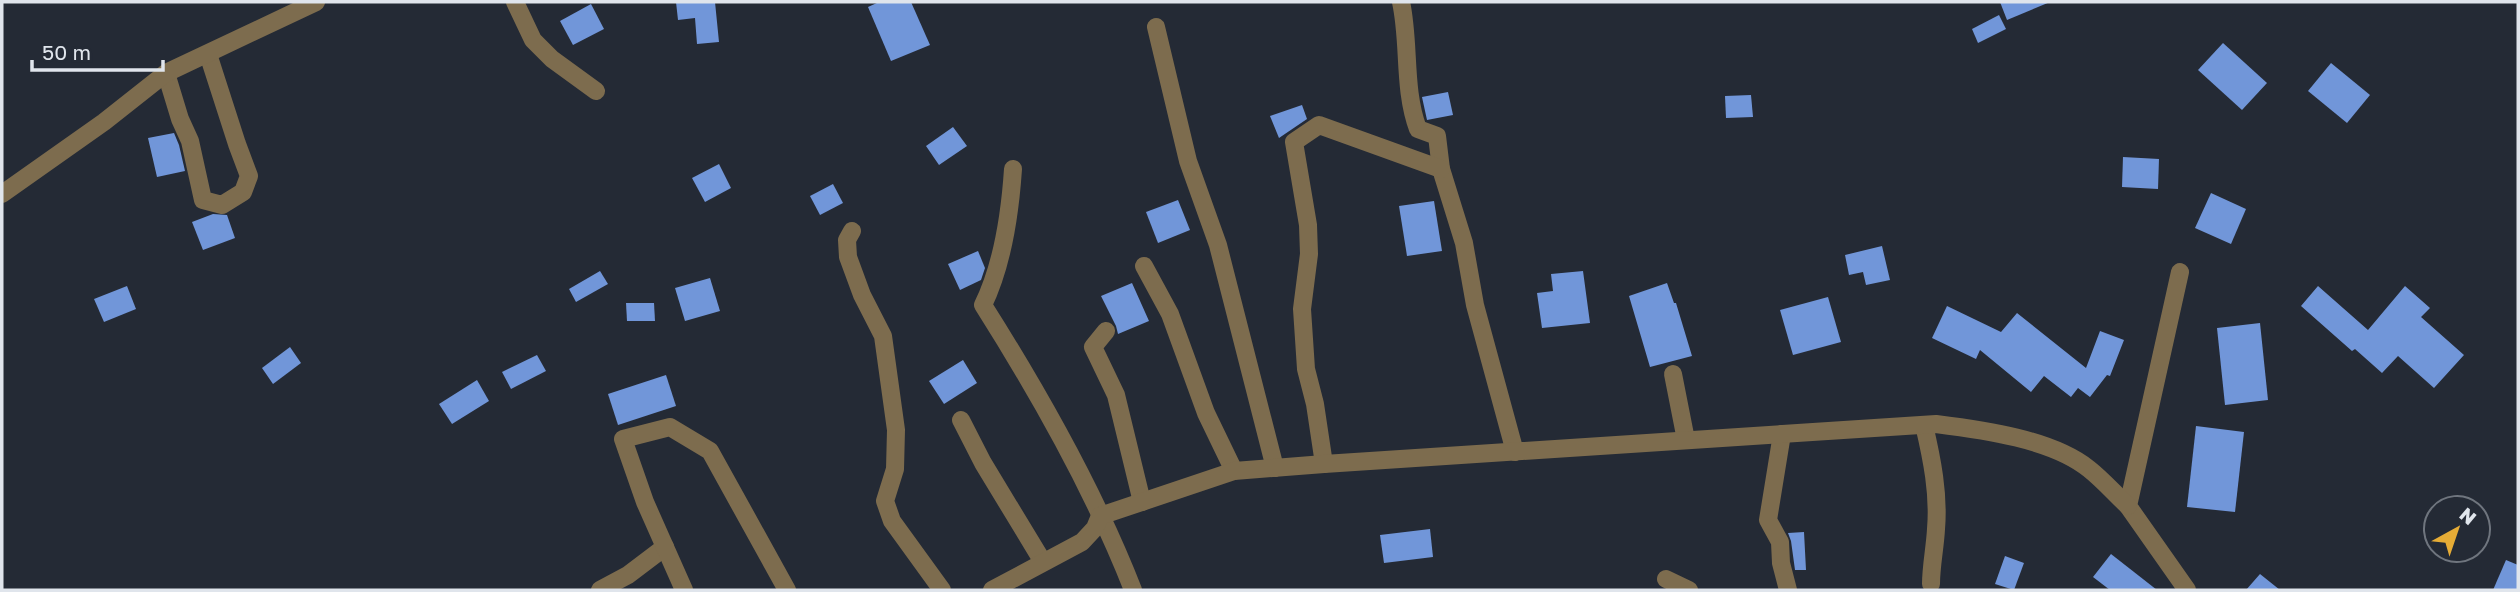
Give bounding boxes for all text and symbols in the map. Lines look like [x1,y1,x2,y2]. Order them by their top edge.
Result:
scale bar [32,28,163,72]
text: 50 m [42,39,91,65]
north arrow [2422,494,2492,564]
text: N [2455,502,2481,529]

